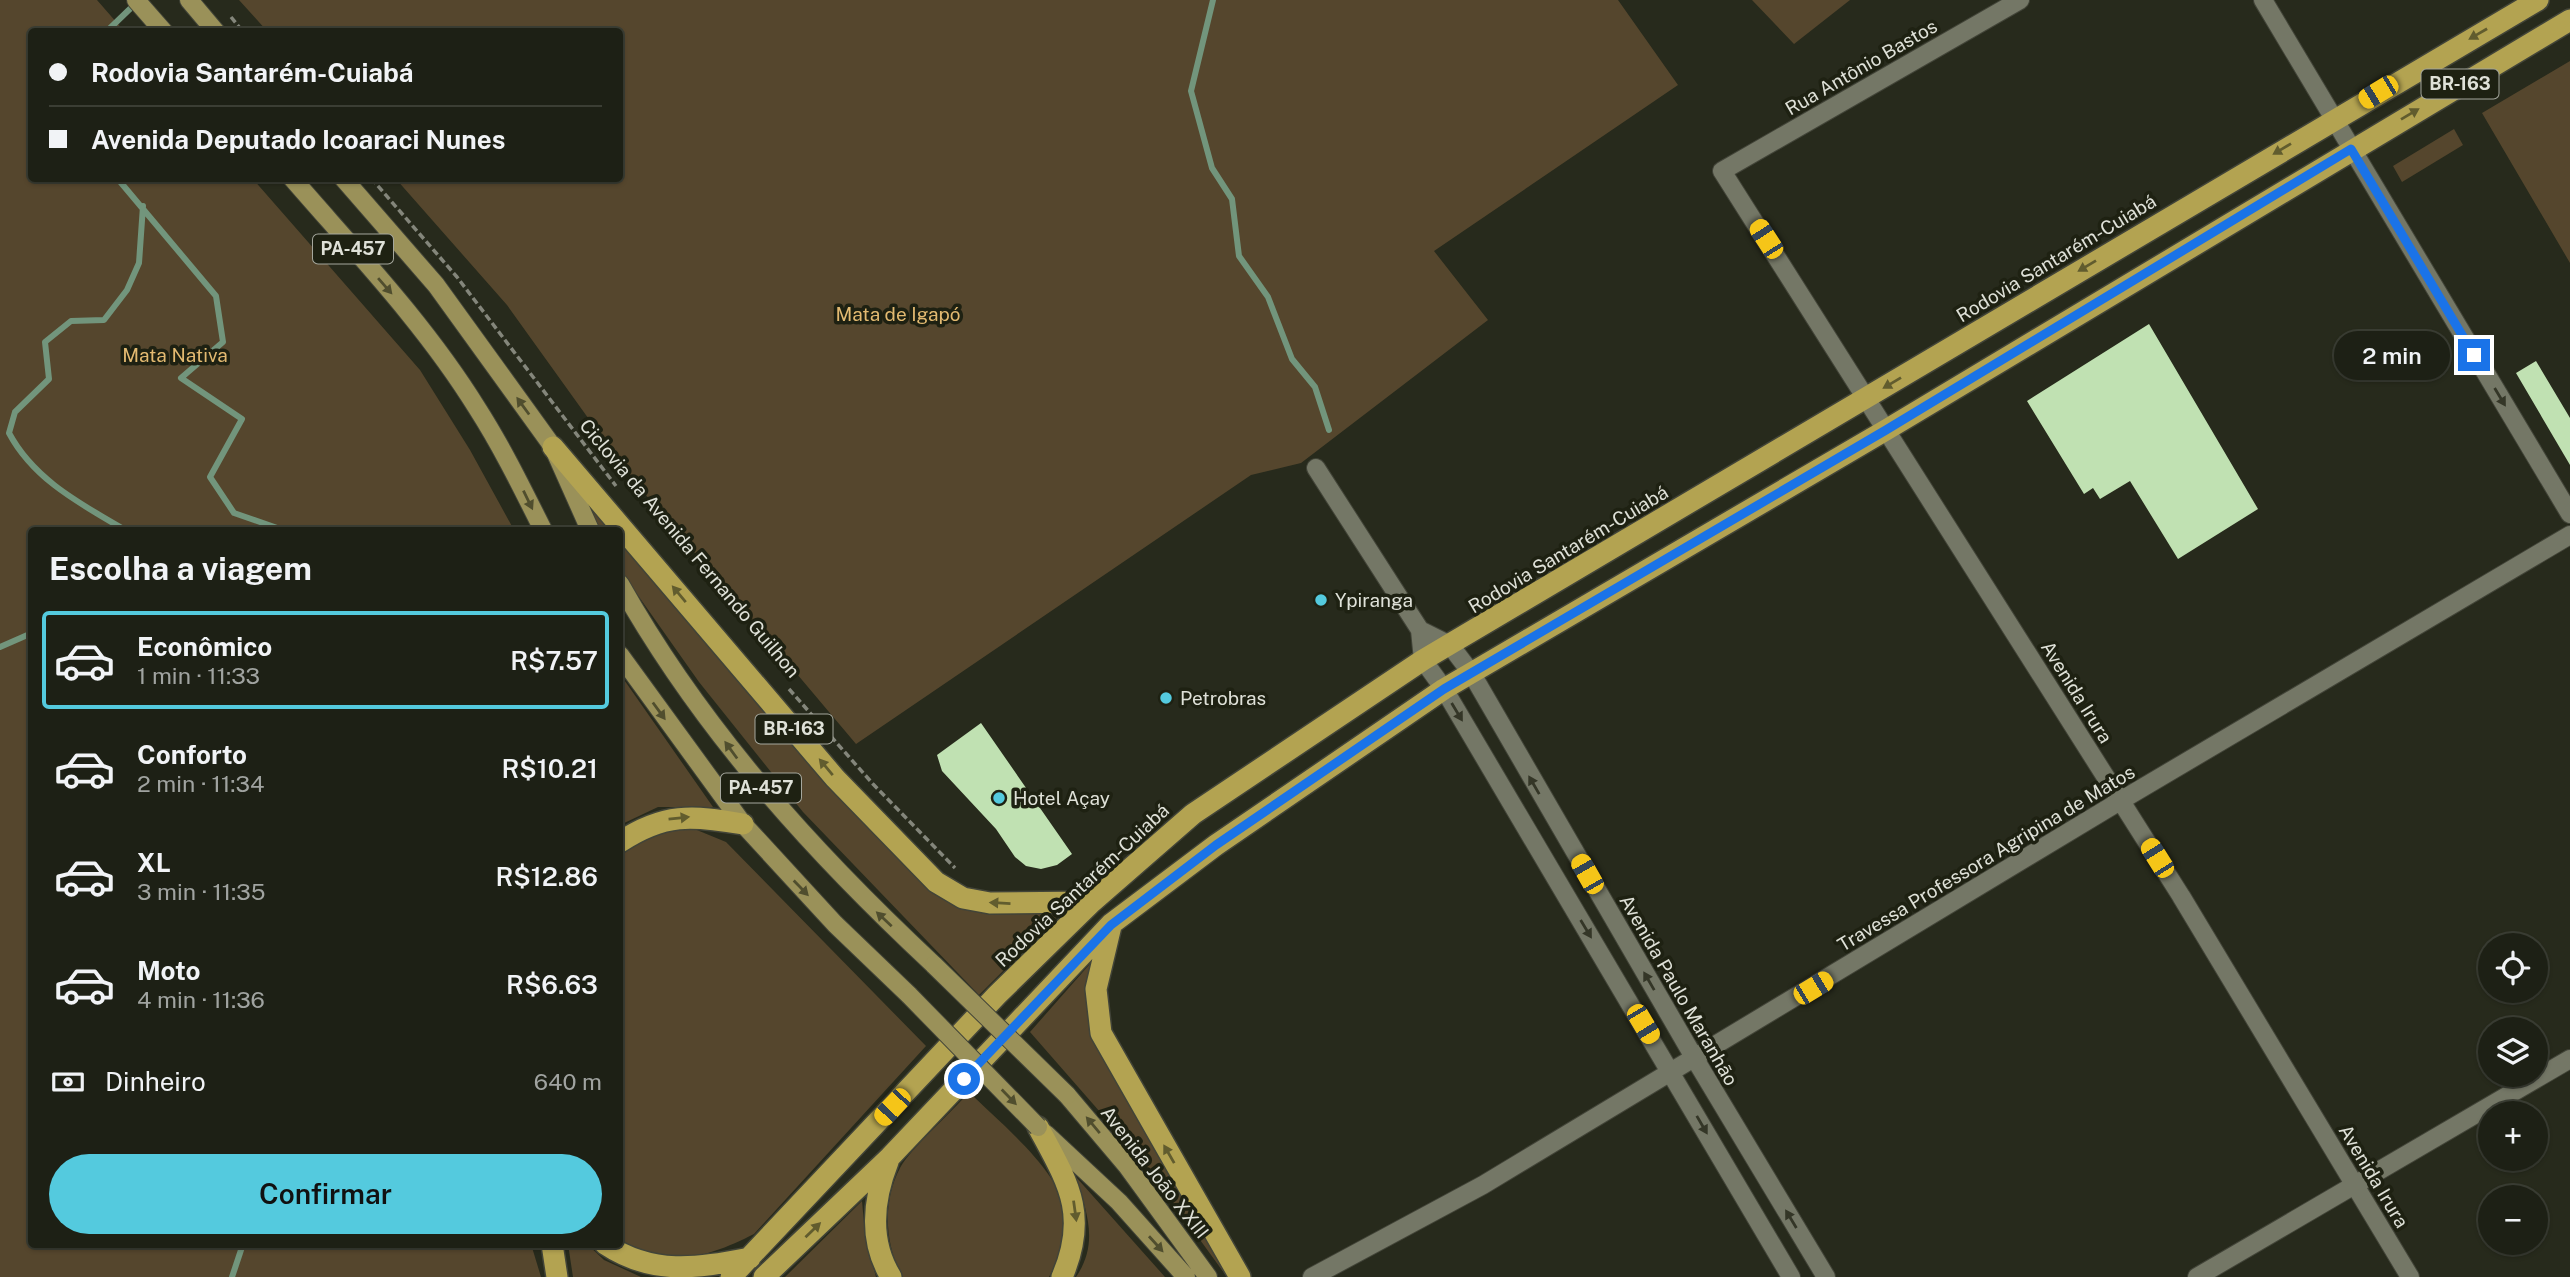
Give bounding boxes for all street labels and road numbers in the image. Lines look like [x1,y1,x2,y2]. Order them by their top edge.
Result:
street label: Rua Antônio Bastos [1781,15,1941,119]
road number: BR-163 [2422,70,2498,98]
street label: Rodovia Santarém-Cuiabá [1952,190,2160,326]
road number: PA-457 [313,234,393,264]
street label: Ciclovia da Avenida Fernando Guilhon [575,414,805,682]
street label: Rodovia Santarém-Cuiabá [1464,481,1672,617]
street label: Avenida Irura [2037,637,2117,747]
road number: BR-163 [756,714,832,744]
street label: Travessa Professora Agripina de Matos [1834,760,2138,956]
road number: PA-457 [721,774,801,802]
street label: Rodovia Santarém-Cuiabá [991,799,1173,971]
street label: Avenida Paulo Maranhão [1615,891,1743,1089]
street label: Avenida João XXIII [1097,1102,1213,1242]
street label: Avenida Irura [2335,1121,2413,1231]

